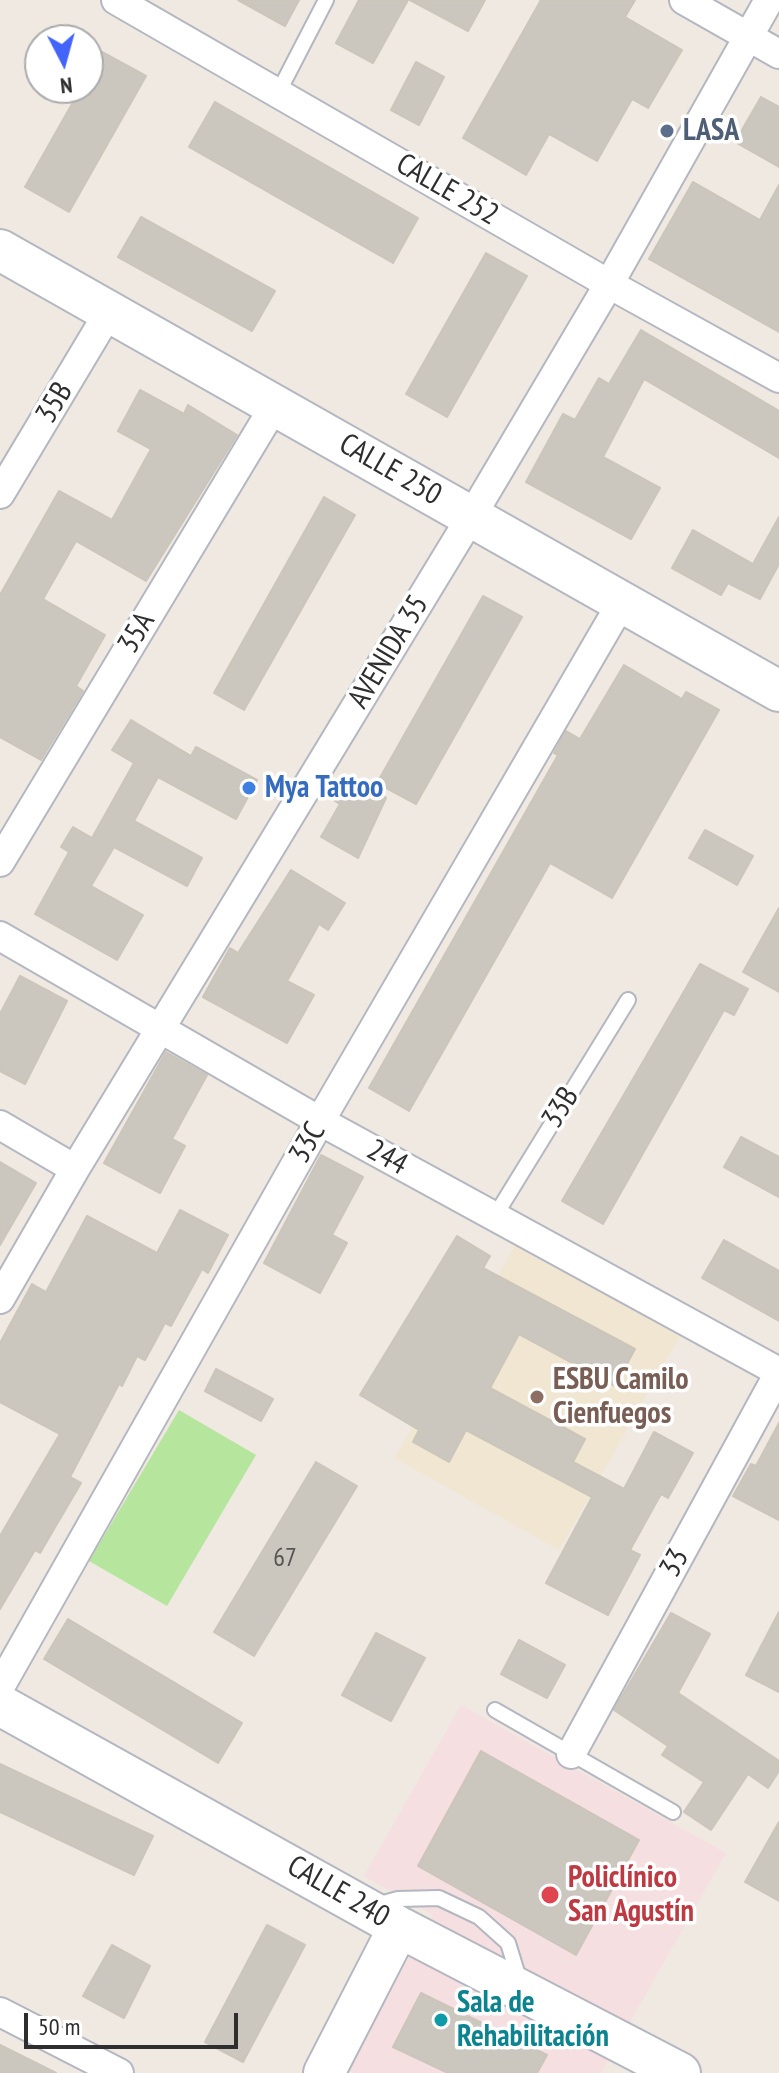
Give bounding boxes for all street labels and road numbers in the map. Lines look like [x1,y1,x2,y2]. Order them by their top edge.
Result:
street label: CALLE 252 [390,146,504,234]
street label: 35B [29,376,81,430]
street label: CALLE 250 [333,426,447,514]
street label: AVENIDA 35 [341,589,437,715]
street label: 35A [111,606,163,660]
street label: 33B [535,1081,587,1135]
street label: 33C [282,1116,334,1170]
street label: 244 [361,1132,413,1184]
street label: 33 [653,1542,697,1584]
street label: CALLE 240 [281,1848,395,1936]

